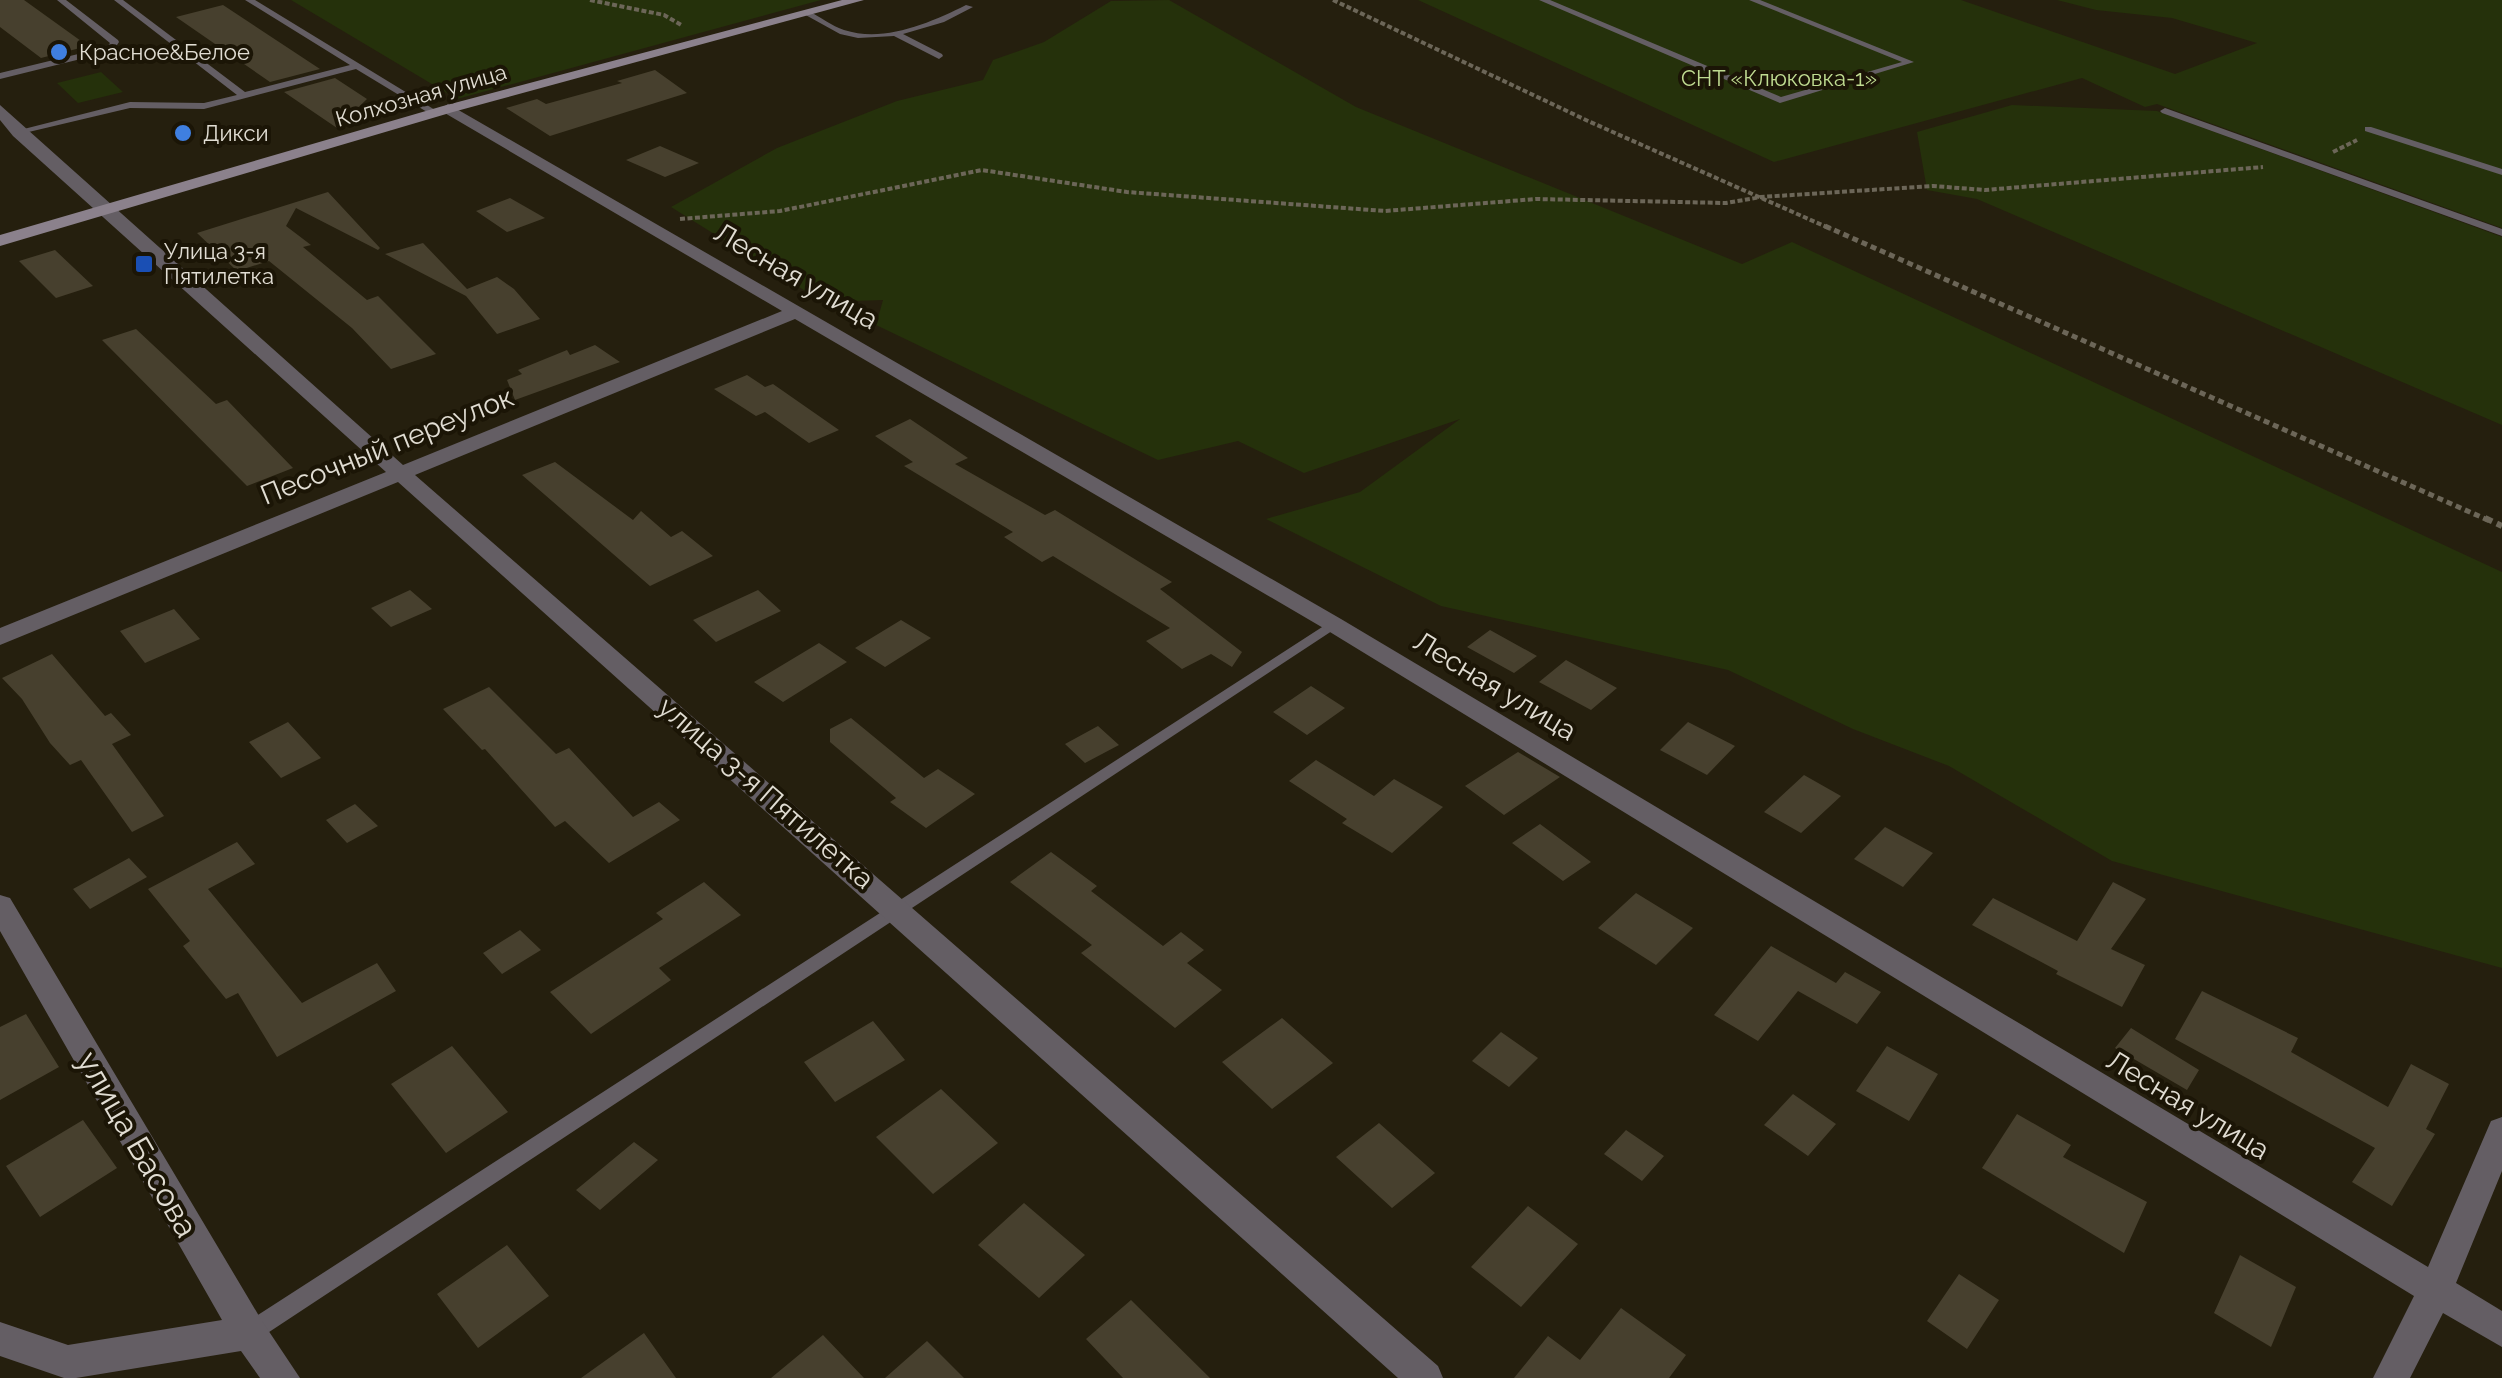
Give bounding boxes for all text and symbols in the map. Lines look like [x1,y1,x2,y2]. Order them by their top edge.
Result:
place label: Красное&Белое [79,39,250,65]
marker: Красное&Белое [48,41,70,63]
street label: Колхозная улица [333,58,509,132]
park label: СНТ «Клюковка-1» [1681,65,1877,91]
place label: Дикси [203,120,269,146]
marker: Дикси [172,122,194,144]
street label: Лесная улица [708,216,884,336]
place label: Улица 3-я Пятилетка [164,238,274,289]
marker: Улица 3-я Пятилетка [133,253,155,275]
street label: Песочный переулок [256,380,518,512]
street label: Лесная улица [1408,625,1582,747]
street label: улица 3-я Пятилетка [651,690,881,896]
street label: Лесная улица [2101,1044,2275,1166]
street label: улица Басова [70,1045,206,1243]

